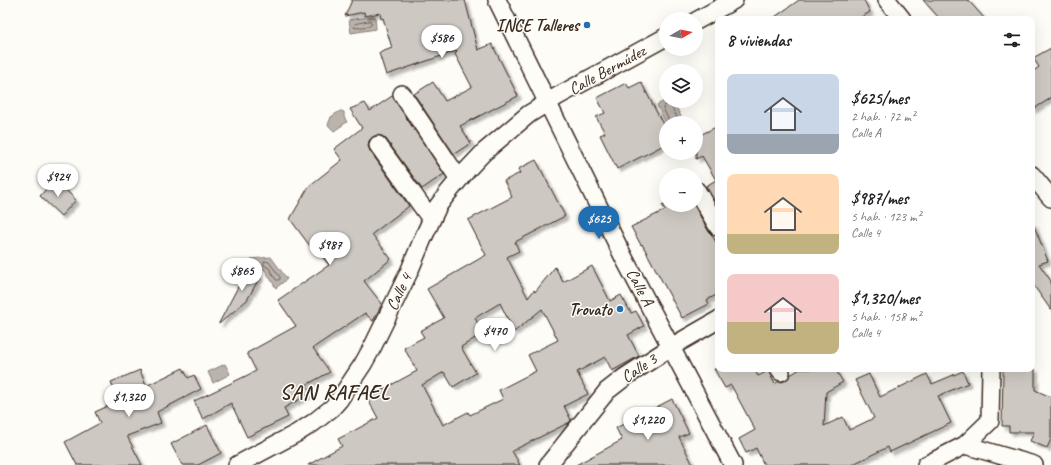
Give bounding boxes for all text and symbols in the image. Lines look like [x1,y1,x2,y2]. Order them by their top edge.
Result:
north arrow [659,12,703,56]
map controls [659,12,703,212]
place label: INCE Talleres [496,15,581,36]
marker: INCE Talleres [582,20,592,30]
pin: $586 [418,25,466,59]
icon: filters [1001,29,1023,51]
text: $586 [430,30,454,46]
text: 8 viviendas [727,30,791,51]
street label: Calle Bermúdez [565,40,651,100]
button: layers [659,64,703,108]
text: $625/mes [851,88,909,109]
icon: home [759,90,807,138]
text: 2 hab. · 72 m² [851,109,915,125]
button: + [659,116,703,160]
text: Calle A [851,125,881,141]
pin: $924 [34,164,82,198]
button: − [659,168,703,212]
text: $924 [46,169,70,185]
text: $987/mes [851,188,908,209]
icon: home [759,190,807,238]
pin: $625 [575,206,623,240]
text: 5 hab. · 123 m² [851,209,921,225]
text: $625 [587,211,611,227]
text: Calle 4 [851,225,880,241]
pin: $987 [306,232,354,266]
text: $987 [318,237,342,253]
pin: $865 [218,258,266,292]
text: $865 [230,263,254,279]
street label: Calle A [621,265,659,311]
street label: Calle 4 [381,268,418,314]
text: $1,320/mes [851,288,920,309]
icon: home [759,290,807,338]
place label: Trovato [569,299,614,320]
marker: Trovato [615,304,625,314]
text: 5 hab. · 158 m² [851,309,921,325]
pin: $470 [471,318,519,352]
text: $470 [483,323,507,339]
text: Calle 4 [851,325,880,341]
street label: Calle 3 [617,348,662,387]
district label: SAN RAFAEL [280,379,390,405]
pin: $1,320 [96,384,162,418]
text: $1,320 [113,389,145,405]
pin: $1,220 [615,407,681,441]
text: $1,220 [632,412,664,428]

